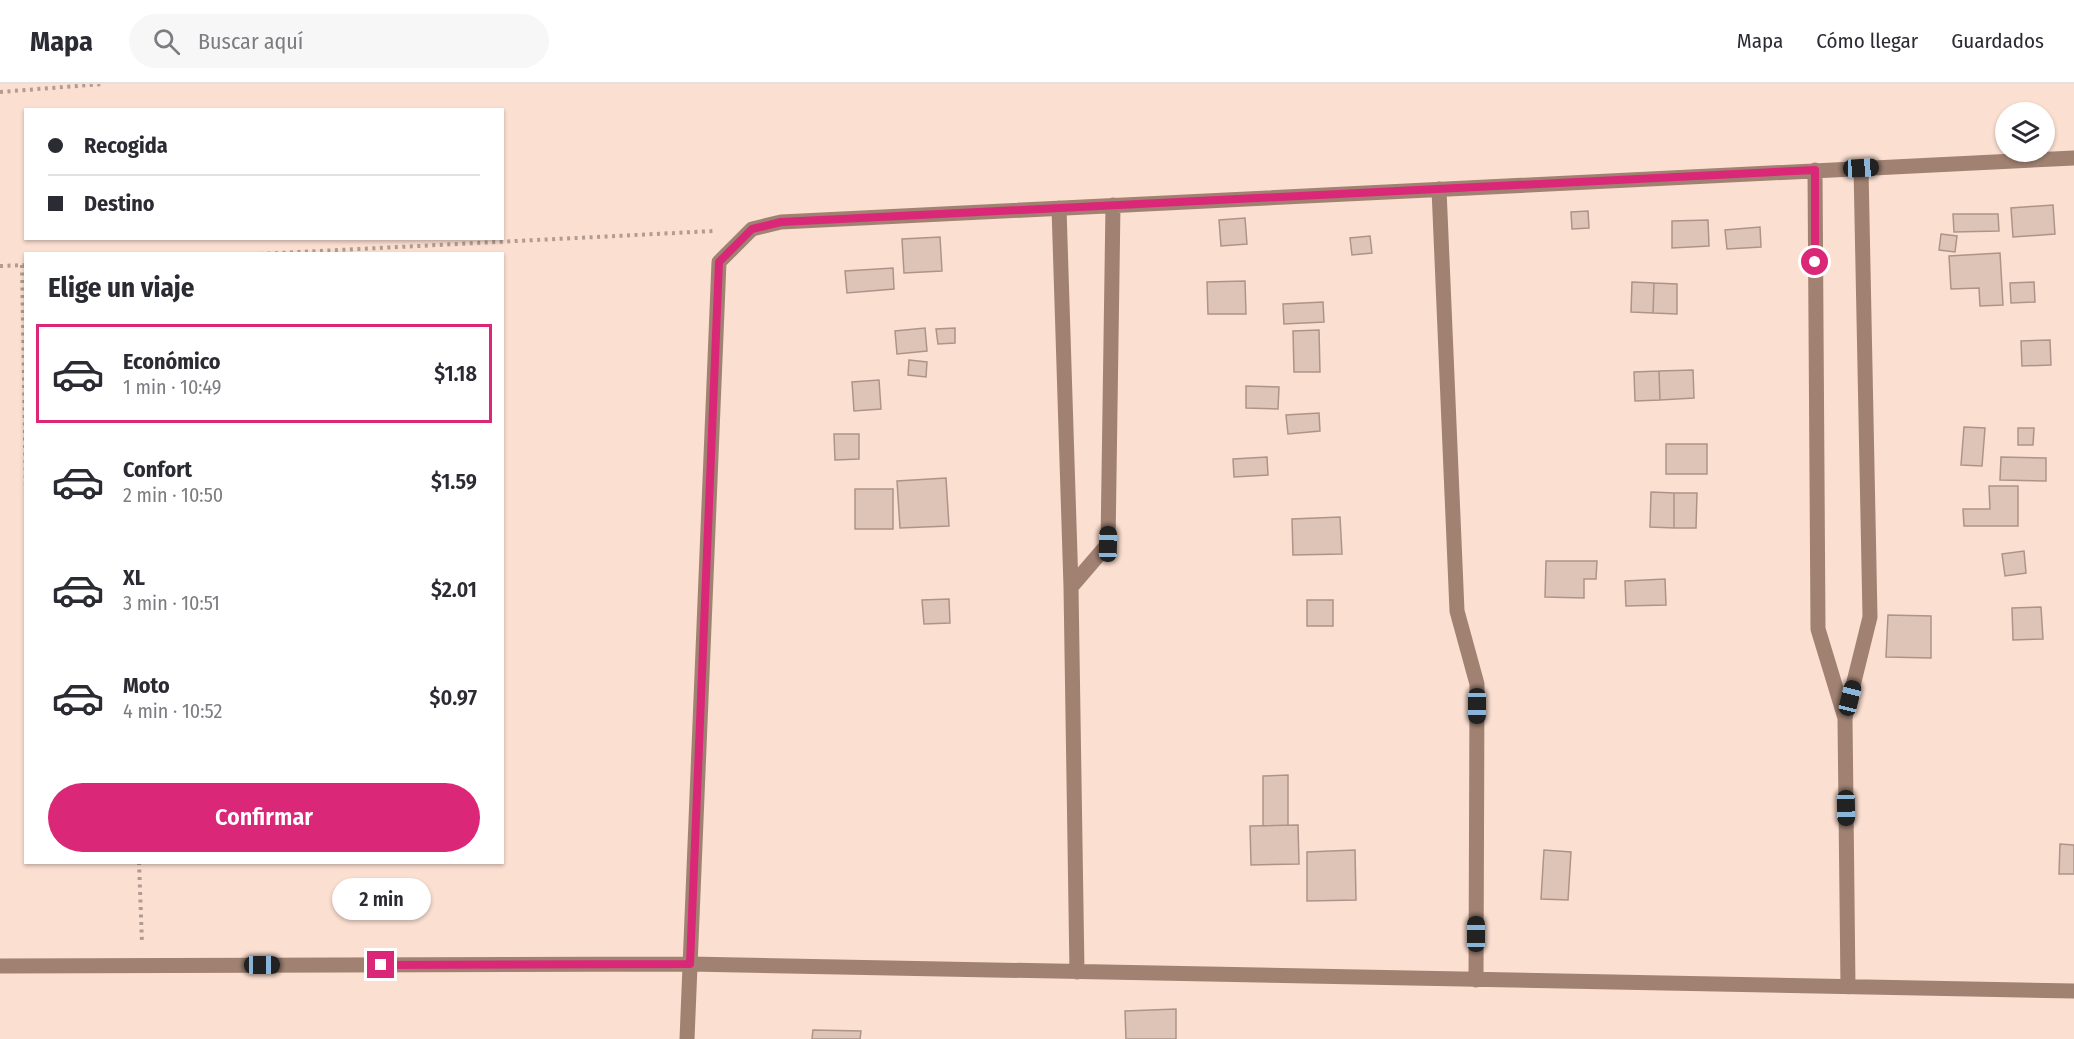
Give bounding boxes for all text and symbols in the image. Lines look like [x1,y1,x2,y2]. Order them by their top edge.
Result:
search box [129,14,549,68]
text: Mapa [30,25,93,58]
icon: search [150,25,183,58]
text: Buscar aquí [198,28,303,55]
text: Mapa [1737,28,1783,54]
text: Cómo llegar [1816,28,1918,54]
text: Guardados [1951,28,2044,54]
map controls [1995,102,2055,162]
button: layers [1995,102,2055,162]
text: Recogida [84,132,168,159]
car [1843,158,1879,178]
text: Destino [84,190,155,217]
route start [1801,248,1828,275]
text: Elige un viaje [48,272,194,304]
icon: car [51,347,105,401]
text: Económico [123,348,221,375]
text: $1.18 [434,360,477,387]
text: 1 min · 10:49 [123,375,222,399]
icon: car [51,455,105,509]
text: Confort [123,456,192,483]
text: $1.59 [431,468,477,495]
text: 2 min · 10:50 [123,483,223,507]
car [1099,526,1117,562]
icon: car [51,563,105,617]
text: XL [123,564,145,591]
text: $2.01 [431,576,477,603]
text: 3 min · 10:51 [123,591,220,615]
icon: car [51,671,105,725]
text: Moto [123,672,170,699]
car [1837,678,1863,718]
text: $0.97 [430,684,477,711]
car [1468,688,1486,724]
text: 4 min · 10:52 [123,699,222,723]
button: Confirmar [48,783,480,852]
car [1837,790,1855,826]
callout: 2 min [332,878,430,920]
text: 2 min [359,887,404,911]
car [1467,916,1485,952]
route end [367,951,394,978]
car [244,956,280,974]

